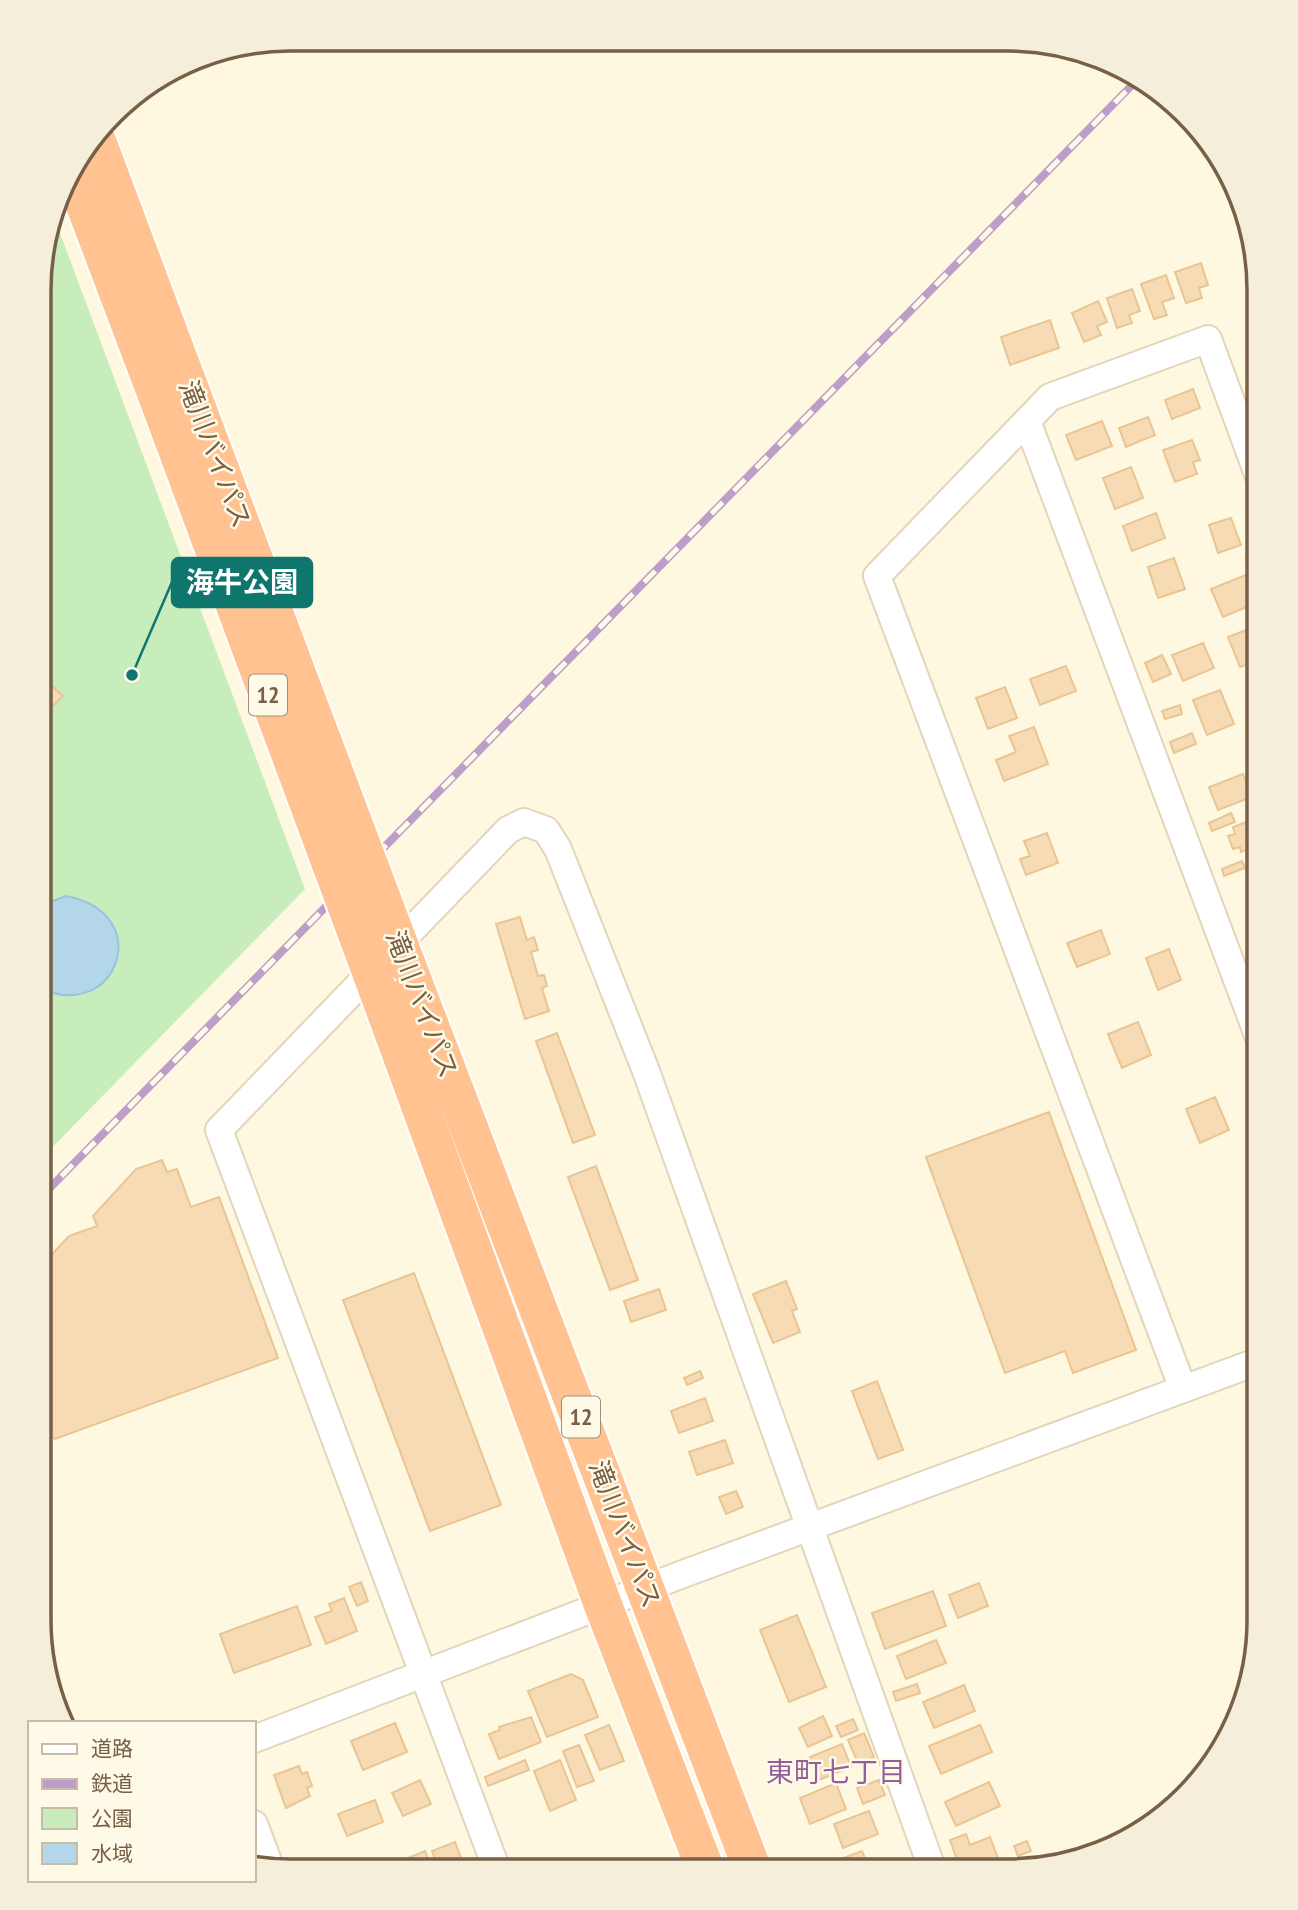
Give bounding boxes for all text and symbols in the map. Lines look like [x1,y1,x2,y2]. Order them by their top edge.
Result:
street label: 滝川バイパス [172,375,259,532]
callout: 海牛公園 [172,558,312,607]
text: 海牛公園 [186,563,298,600]
road number: 12 [249,674,287,716]
street label: 滝川バイパス [379,925,466,1082]
road number: 12 [562,1396,600,1437]
street label: 滝川バイパス [582,1455,669,1612]
legend [28,1721,256,1882]
text: 道路 [91,1735,133,1762]
district label: 東町七丁目 [766,1753,906,1790]
text: 鉄道 [91,1770,133,1797]
text: 公園 [91,1805,133,1832]
text: 水域 [91,1840,133,1867]

